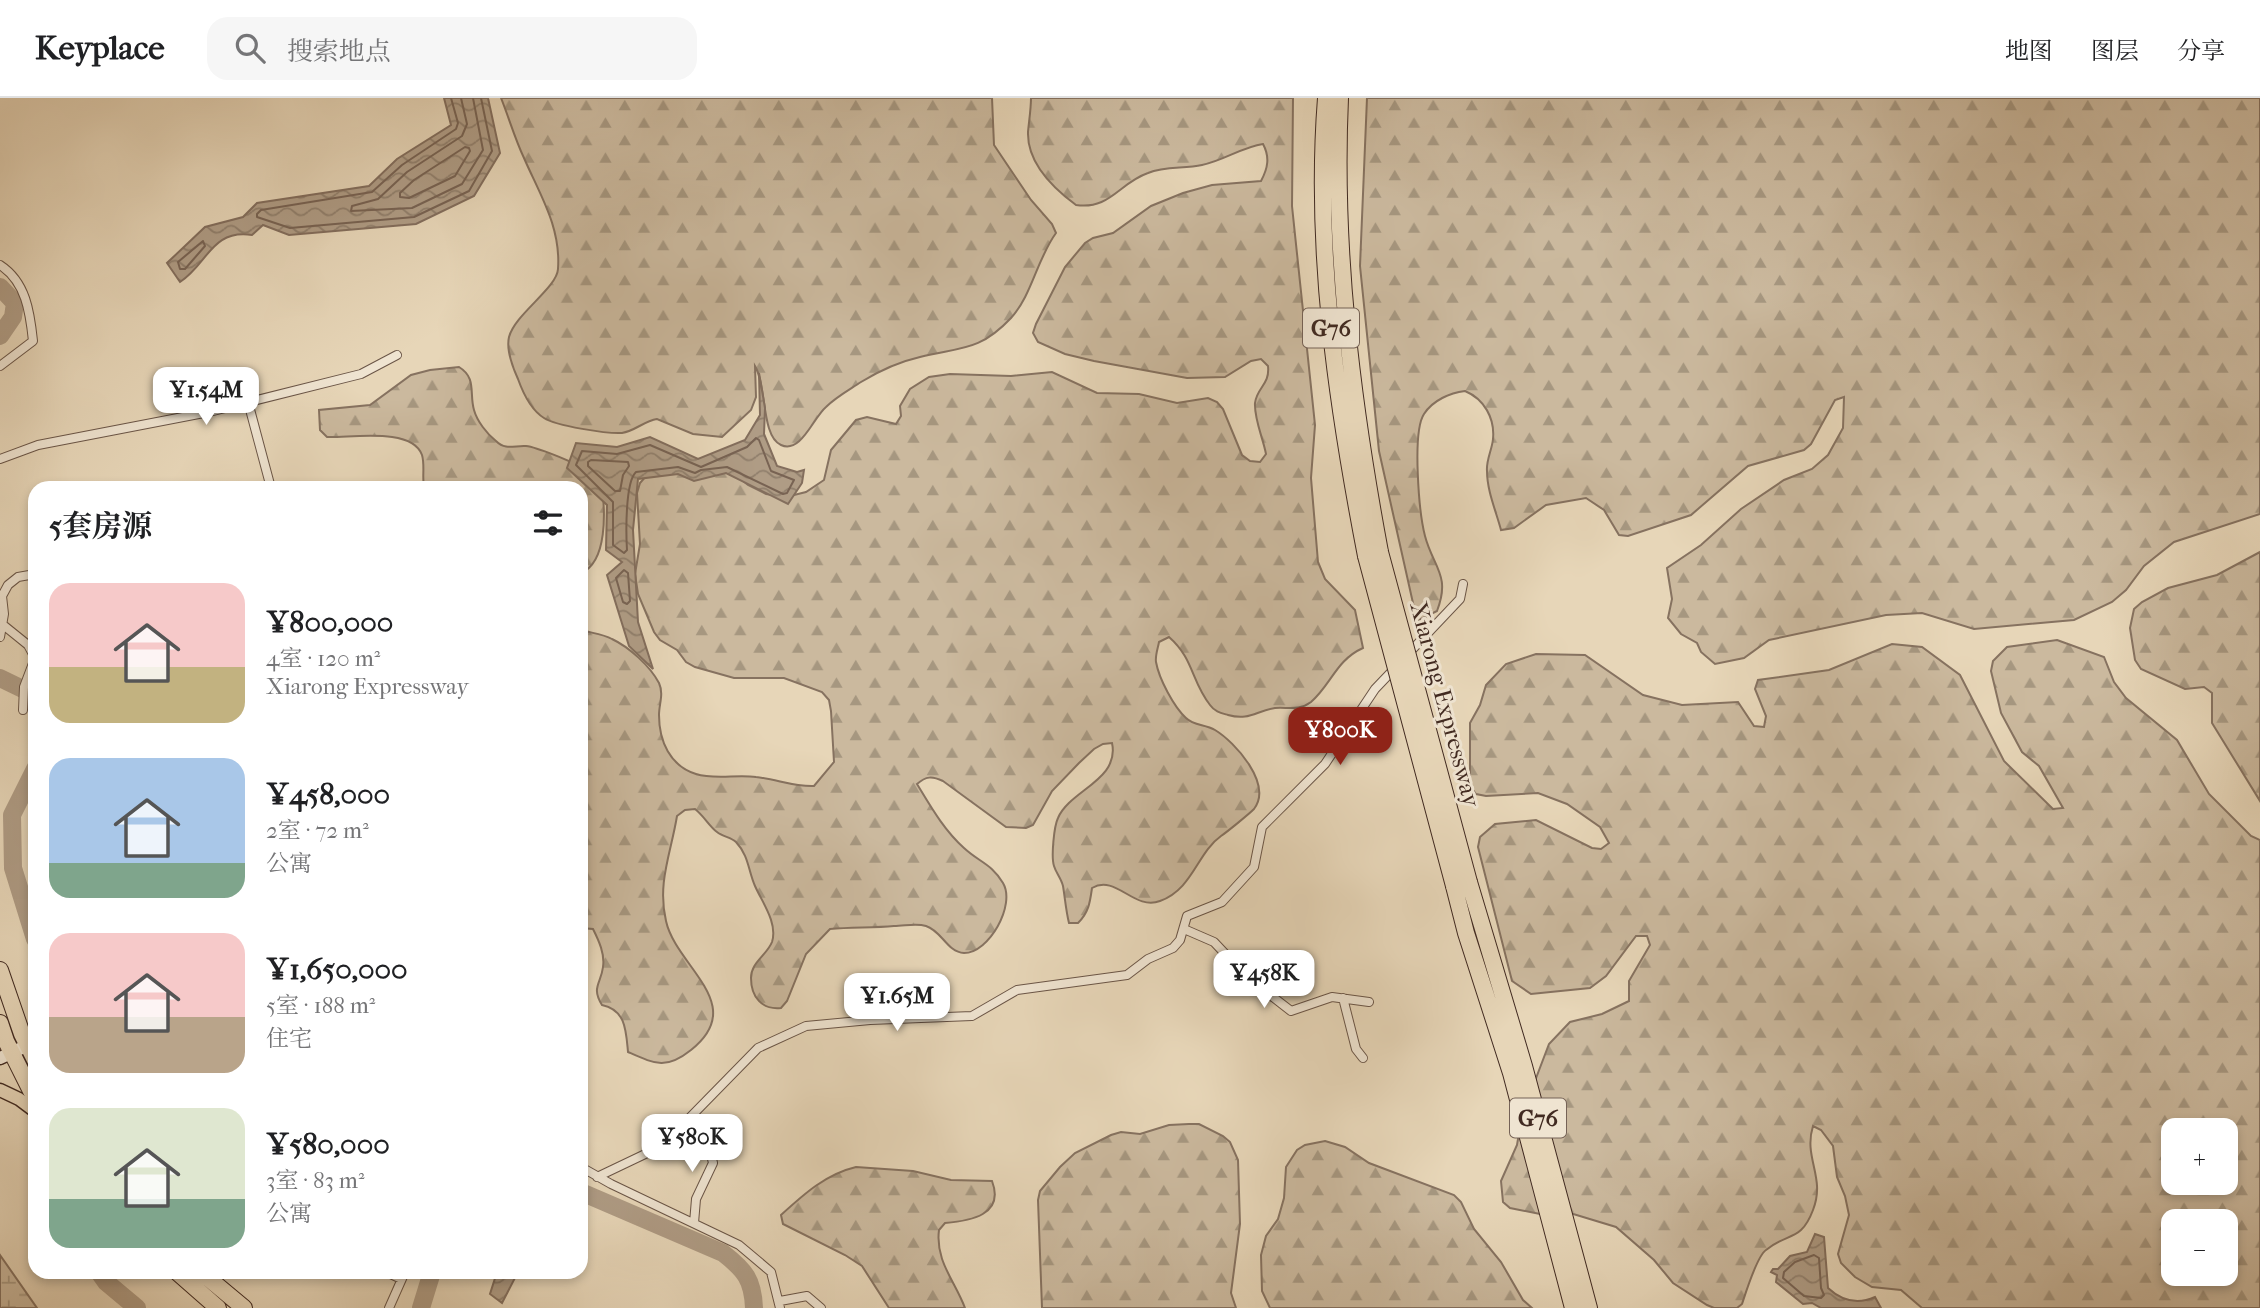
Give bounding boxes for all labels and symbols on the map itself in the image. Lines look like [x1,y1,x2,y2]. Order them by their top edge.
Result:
road number: G76 [1303,308,1359,347]
pin: ¥1.54M [149,368,263,427]
street label: Xiarong Expressway [1404,598,1486,811]
pin: ¥800K [1291,708,1389,767]
pin: ¥458K [1215,950,1313,1010]
pin: ¥1.65M [840,974,954,1033]
road number: G76 [1510,1099,1566,1138]
pin: ¥580K [643,1114,741,1174]

